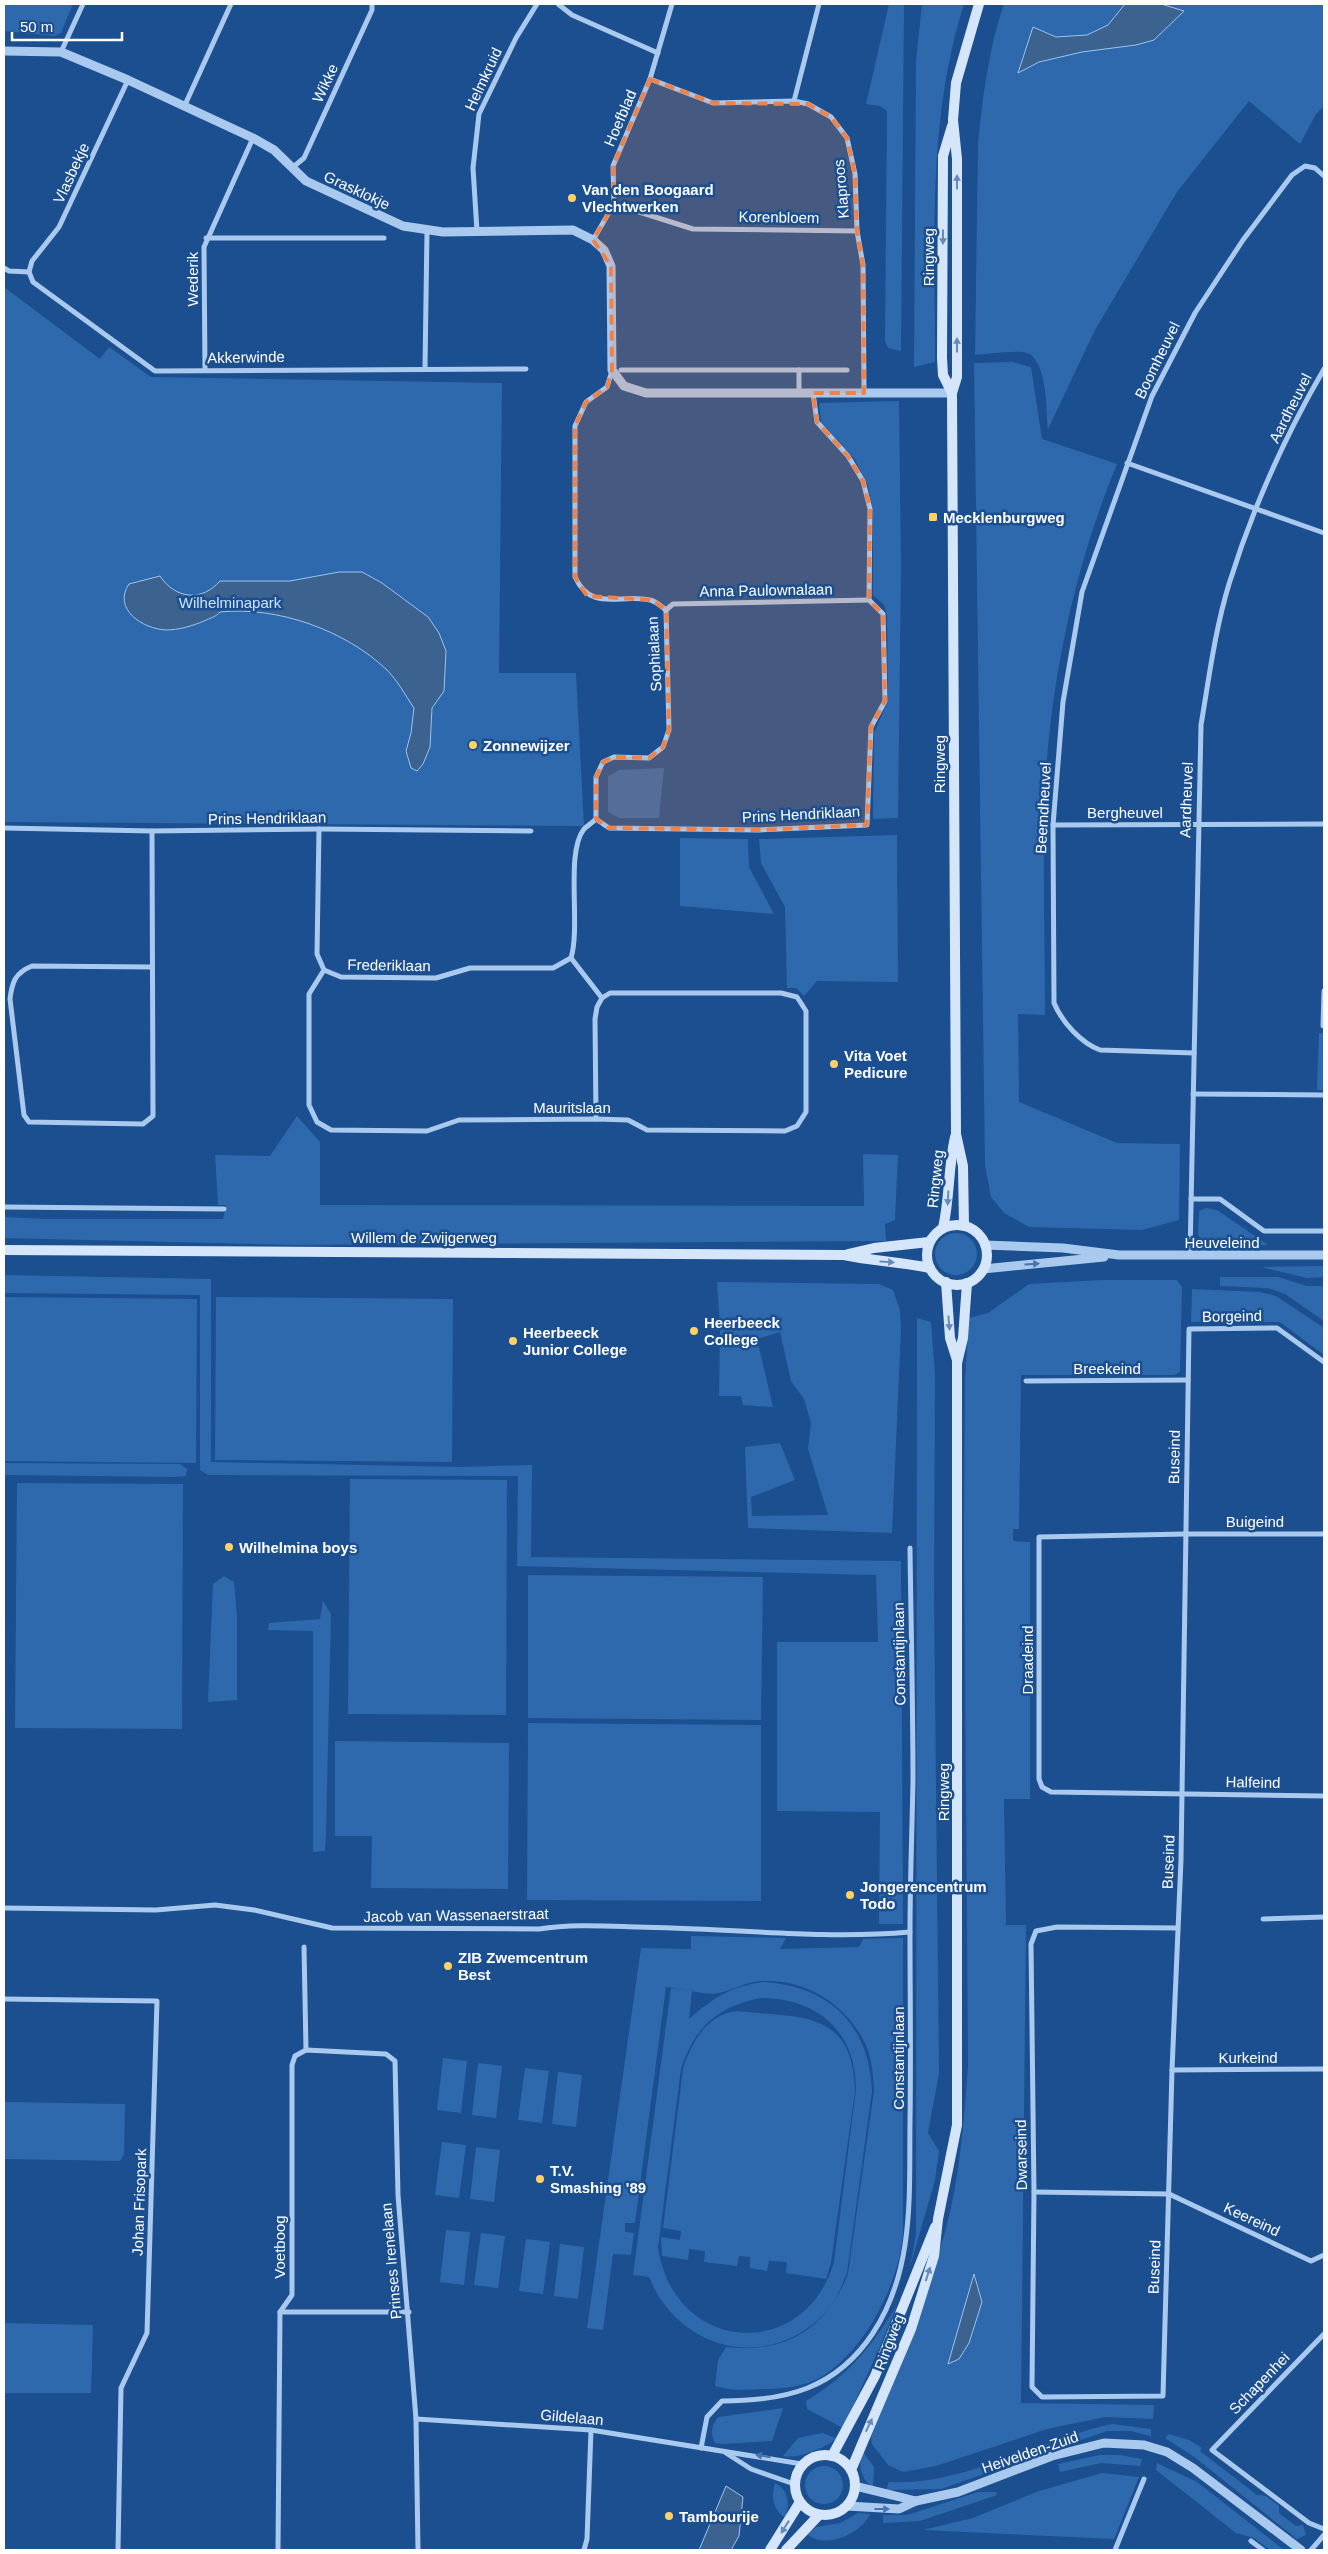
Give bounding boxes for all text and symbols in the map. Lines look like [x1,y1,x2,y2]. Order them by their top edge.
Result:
scale bar [12,10,122,42]
text: 50 m [20,18,53,35]
street label: Helmkruid [461,45,505,113]
street label: Wikke [309,61,341,105]
street label: Hoefblad [600,87,640,149]
street label: Vlasbekje [50,140,92,206]
street label: Klaproos [830,159,852,219]
street label: Grasklokje [321,167,393,213]
one-way arrow [953,174,961,190]
place label: Van den Boogaard Vlechtwerken [582,181,714,215]
marker: Van den Boogaard Vlechtwerken [566,192,578,204]
street label: Korenbloem [738,208,820,226]
street label: Ringweg [920,228,937,286]
one-way arrow [939,230,947,246]
street label: Wederik [184,251,201,306]
street label: Boomheuvel [1131,319,1183,401]
one-way arrow [953,337,961,353]
street label: Akkerwinde [207,348,285,366]
street label: Aardheuvel [1265,370,1315,446]
place label: Mecklenburgweg [943,509,1065,526]
marker: Mecklenburgweg [927,511,939,523]
street label: Anna Paulownalaan [699,580,833,600]
park label: Wilhelminapark [179,594,282,611]
street label: Sophialaan [644,616,664,692]
street label: Ringweg [931,735,948,793]
place label: Zonnewijzer [483,737,570,754]
marker: Zonnewijzer [467,739,479,751]
street label: Beemdheuvel [1032,762,1054,854]
street label: Aardheuvel [1176,762,1196,838]
street label: Prins Hendriklaan [741,802,861,826]
street label: Bergheuvel [1087,804,1163,821]
street label: Prins Hendriklaan [208,808,326,828]
street label: Frederiklaan [347,956,431,974]
place label: Vita Voet Pedicure [844,1047,907,1081]
marker: Vita Voet Pedicure [828,1058,840,1070]
street label: Mauritslaan [533,1099,611,1116]
street label: Ringweg [923,1149,947,1209]
one-way arrow [943,1191,951,1207]
street label: Willem de Zwijgerweg [351,1229,497,1246]
street label: Heuveleind [1184,1234,1260,1251]
one-way arrow [879,1258,895,1266]
one-way arrow [1024,1259,1040,1267]
street label: Borgeind [1202,1307,1262,1325]
place label: Heerbeeck College [704,1314,781,1348]
one-way arrow [945,1315,953,1331]
place label: Heerbeeck Junior College [523,1324,627,1358]
marker: Heerbeeck College [688,1325,700,1337]
marker: Heerbeeck Junior College [507,1335,519,1347]
street label: Breekeind [1073,1360,1141,1377]
street label: Buseind [1165,1430,1183,1484]
street label: Buigeind [1226,1513,1284,1530]
place label: Wilhelmina boys [239,1539,357,1556]
marker: Wilhelmina boys [223,1541,235,1553]
street label: Constantijnlaan [890,1602,908,1706]
street label: Draadeind [1019,1625,1036,1695]
street label: Ringweg [935,1763,952,1821]
street label: Halfeind [1225,1773,1281,1791]
street label: Buseind [1159,1835,1177,1889]
place label: Jongerencentrum Todo [860,1878,987,1912]
marker: Jongerencentrum Todo [844,1889,856,1901]
street label: Jacob van Wassenaerstraat [363,1905,550,1925]
place label: ZIB Zwemcentrum Best [458,1949,588,1983]
marker: ZIB Zwemcentrum Best [442,1960,454,1972]
street label: Constantijnlaan [890,2006,907,2110]
street label: Kurkeind [1218,2049,1278,2066]
street label: Dwarseind [1012,2119,1030,2191]
street label: Johan Frisopark [129,2147,149,2256]
place label: T.V. Smashing '89 [550,2162,646,2196]
marker: T.V. Smashing '89 [534,2173,546,2185]
street label: Keereind [1221,2199,1283,2239]
street label: Prinses Irenelaan [377,2202,405,2320]
street label: Voetboog [271,2215,288,2279]
street label: Buseind [1145,2240,1163,2294]
one-way arrow [925,2266,933,2281]
street label: Ringweg [871,2312,907,2372]
street label: Schapenhei [1225,2349,1293,2417]
street label: Gildelaan [540,2406,604,2428]
one-way arrow [865,2418,873,2432]
street label: Heivelden-Zuid [980,2428,1080,2476]
one-way arrow [755,2452,771,2460]
one-way arrow [874,2505,890,2513]
place label: Tambourije [679,2508,759,2525]
marker: Tambourije [663,2510,675,2522]
one-way arrow [781,2520,790,2533]

